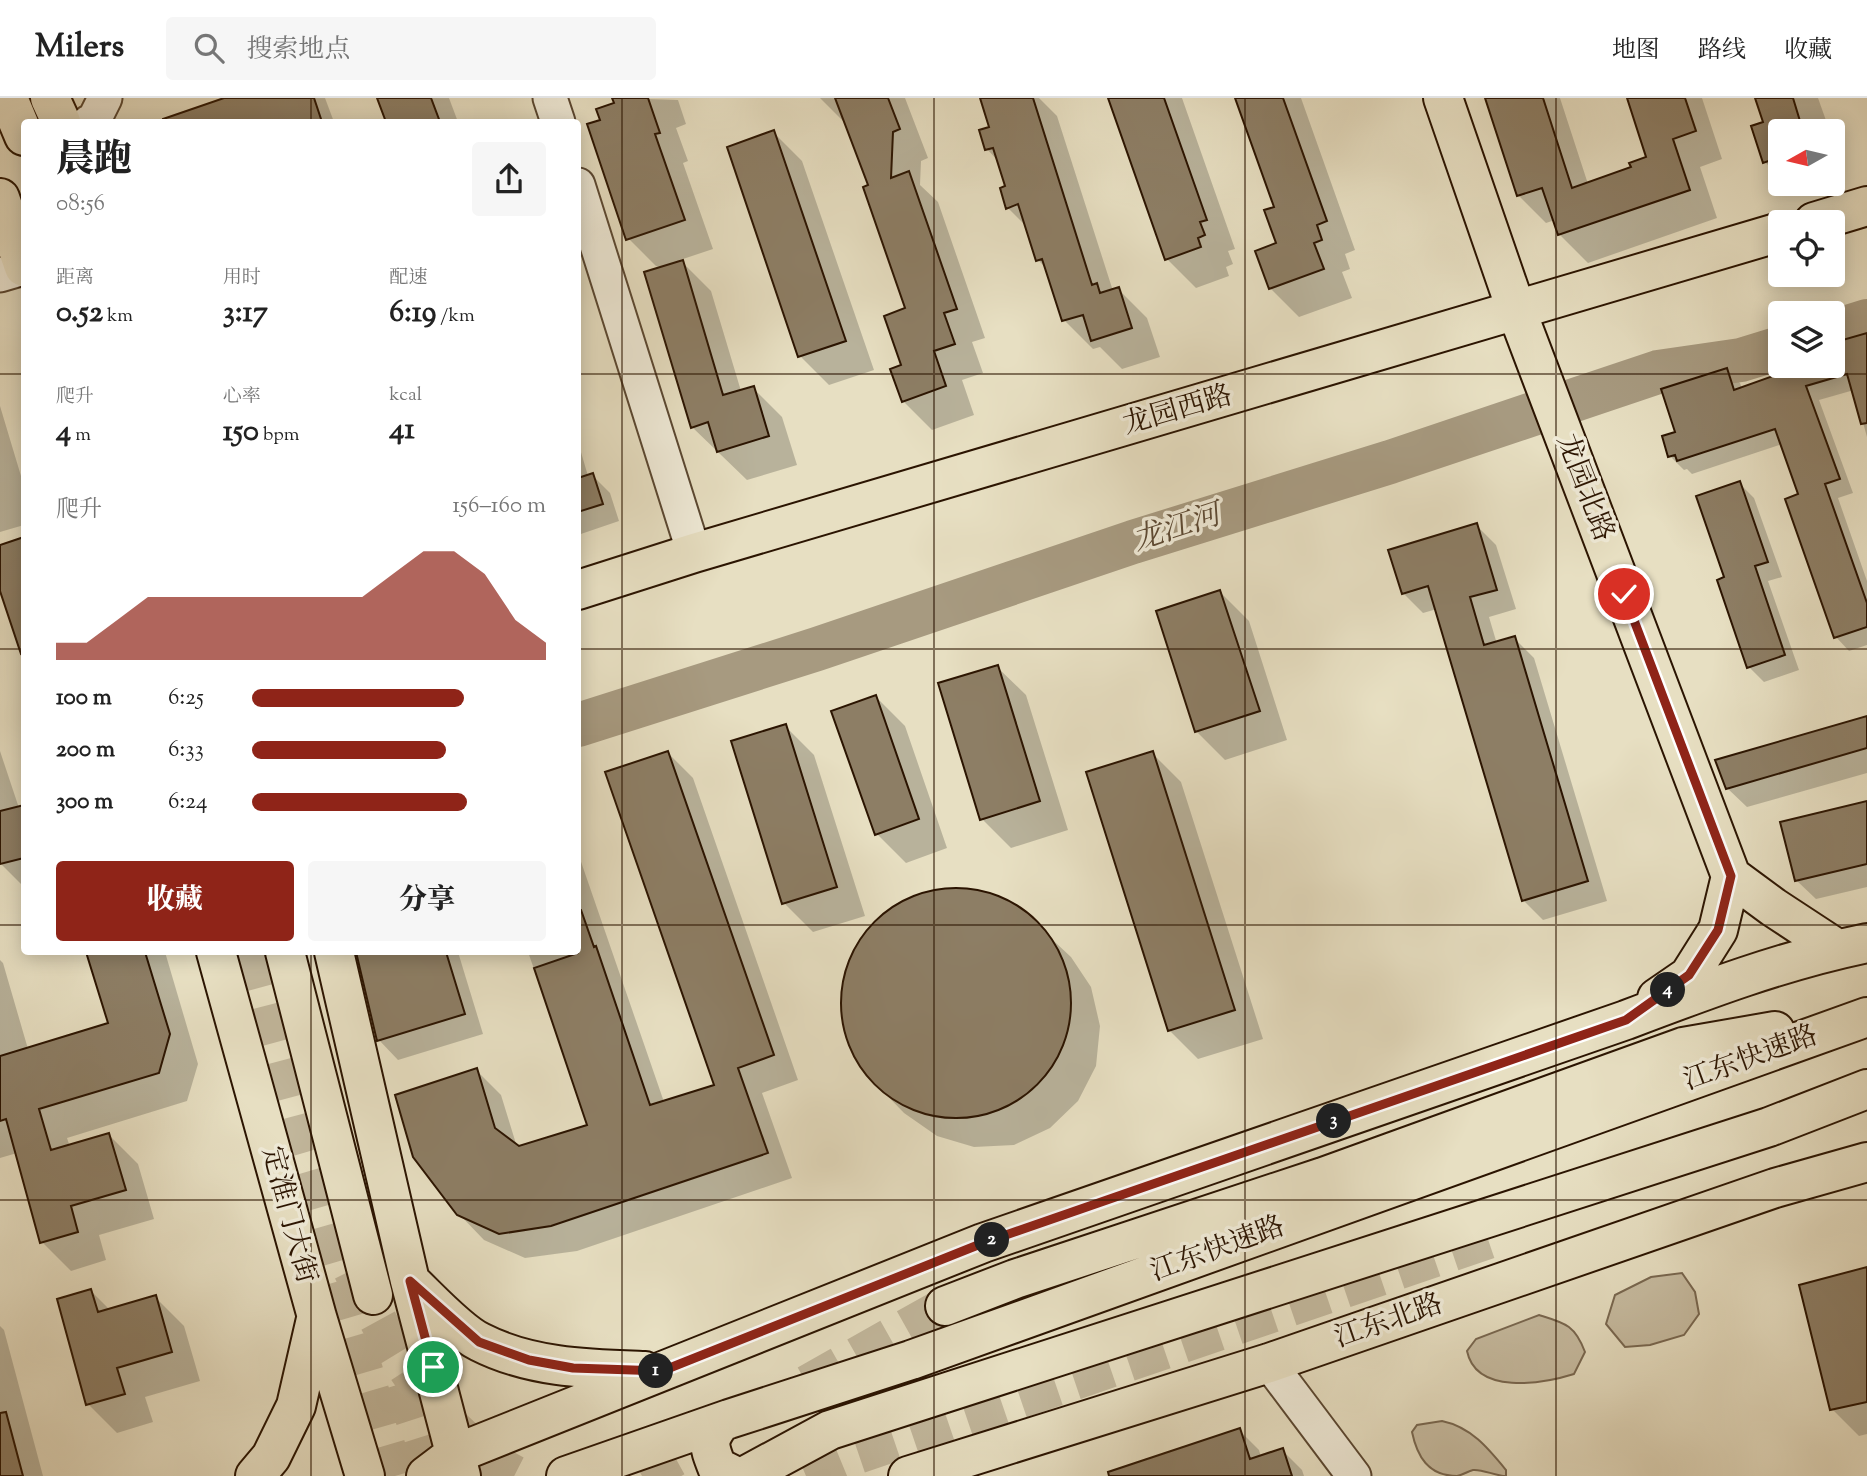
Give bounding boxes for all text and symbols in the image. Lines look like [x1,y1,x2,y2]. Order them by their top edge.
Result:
search box [166,17,656,80]
text: Milers [35,24,124,72]
icon: search [190,29,228,67]
text: 搜索地点 [246,32,350,69]
text: 地图 [1612,34,1660,68]
text: 路线 [1698,34,1746,68]
text: 收藏 [1784,34,1832,68]
north arrow [1768,119,1844,196]
map controls [1768,119,1845,378]
text: 晨跑 [56,135,132,189]
button: share [472,142,546,216]
text: 08:56 [56,188,105,221]
button: locate [1768,210,1845,287]
text: 距离 [56,265,94,292]
text: 用时 [223,265,261,292]
text: 配速 [389,265,427,292]
text: 0.52 [56,292,103,335]
text: 3:17 [223,292,268,335]
text: 6:19 [389,292,436,335]
button: layers [1768,301,1845,378]
text: km [103,303,133,330]
text: /km [436,303,475,330]
street label: 龙园西路 [1119,376,1237,446]
text: kcal [389,382,422,409]
text: 爬升 [56,384,94,411]
text: 心率 [223,384,261,411]
text: 41 [389,409,415,452]
text: 4 [56,411,71,454]
text: 150 [223,411,259,454]
text: m [71,422,91,449]
text: bpm [259,422,300,449]
street label: 龙园北路 [1545,429,1623,547]
text: 156–160 m [452,490,546,523]
water label: 龙江河 [1128,493,1231,563]
text: 爬升 [56,494,102,527]
pin [1594,564,1654,624]
icon: check [1605,575,1643,613]
text: 100 m [56,682,112,715]
text: 6:25 [168,682,204,715]
text: 200 m [56,734,115,767]
text: 6:33 [168,734,204,767]
text: 300 m [56,786,113,819]
text: 6:24 [168,786,208,819]
button: 收藏 [56,861,294,941]
button: 分享 [308,861,546,941]
pin: 4 [1650,972,1686,1008]
text: 4 [1663,976,1672,1003]
street label: 江东快速路 [1678,1016,1824,1102]
pin: 3 [1316,1104,1352,1138]
text: 3 [1330,1107,1337,1134]
street label: 定淮门大街 [251,1142,325,1288]
street label: 江东快速路 [1145,1207,1291,1293]
pin: 2 [974,1222,1010,1258]
text: 2 [987,1226,996,1253]
street label: 江东北路 [1330,1285,1448,1359]
pin [403,1337,463,1397]
icon: arrive [414,1348,452,1386]
pin: 1 [638,1354,674,1388]
text: 1 [652,1357,659,1384]

